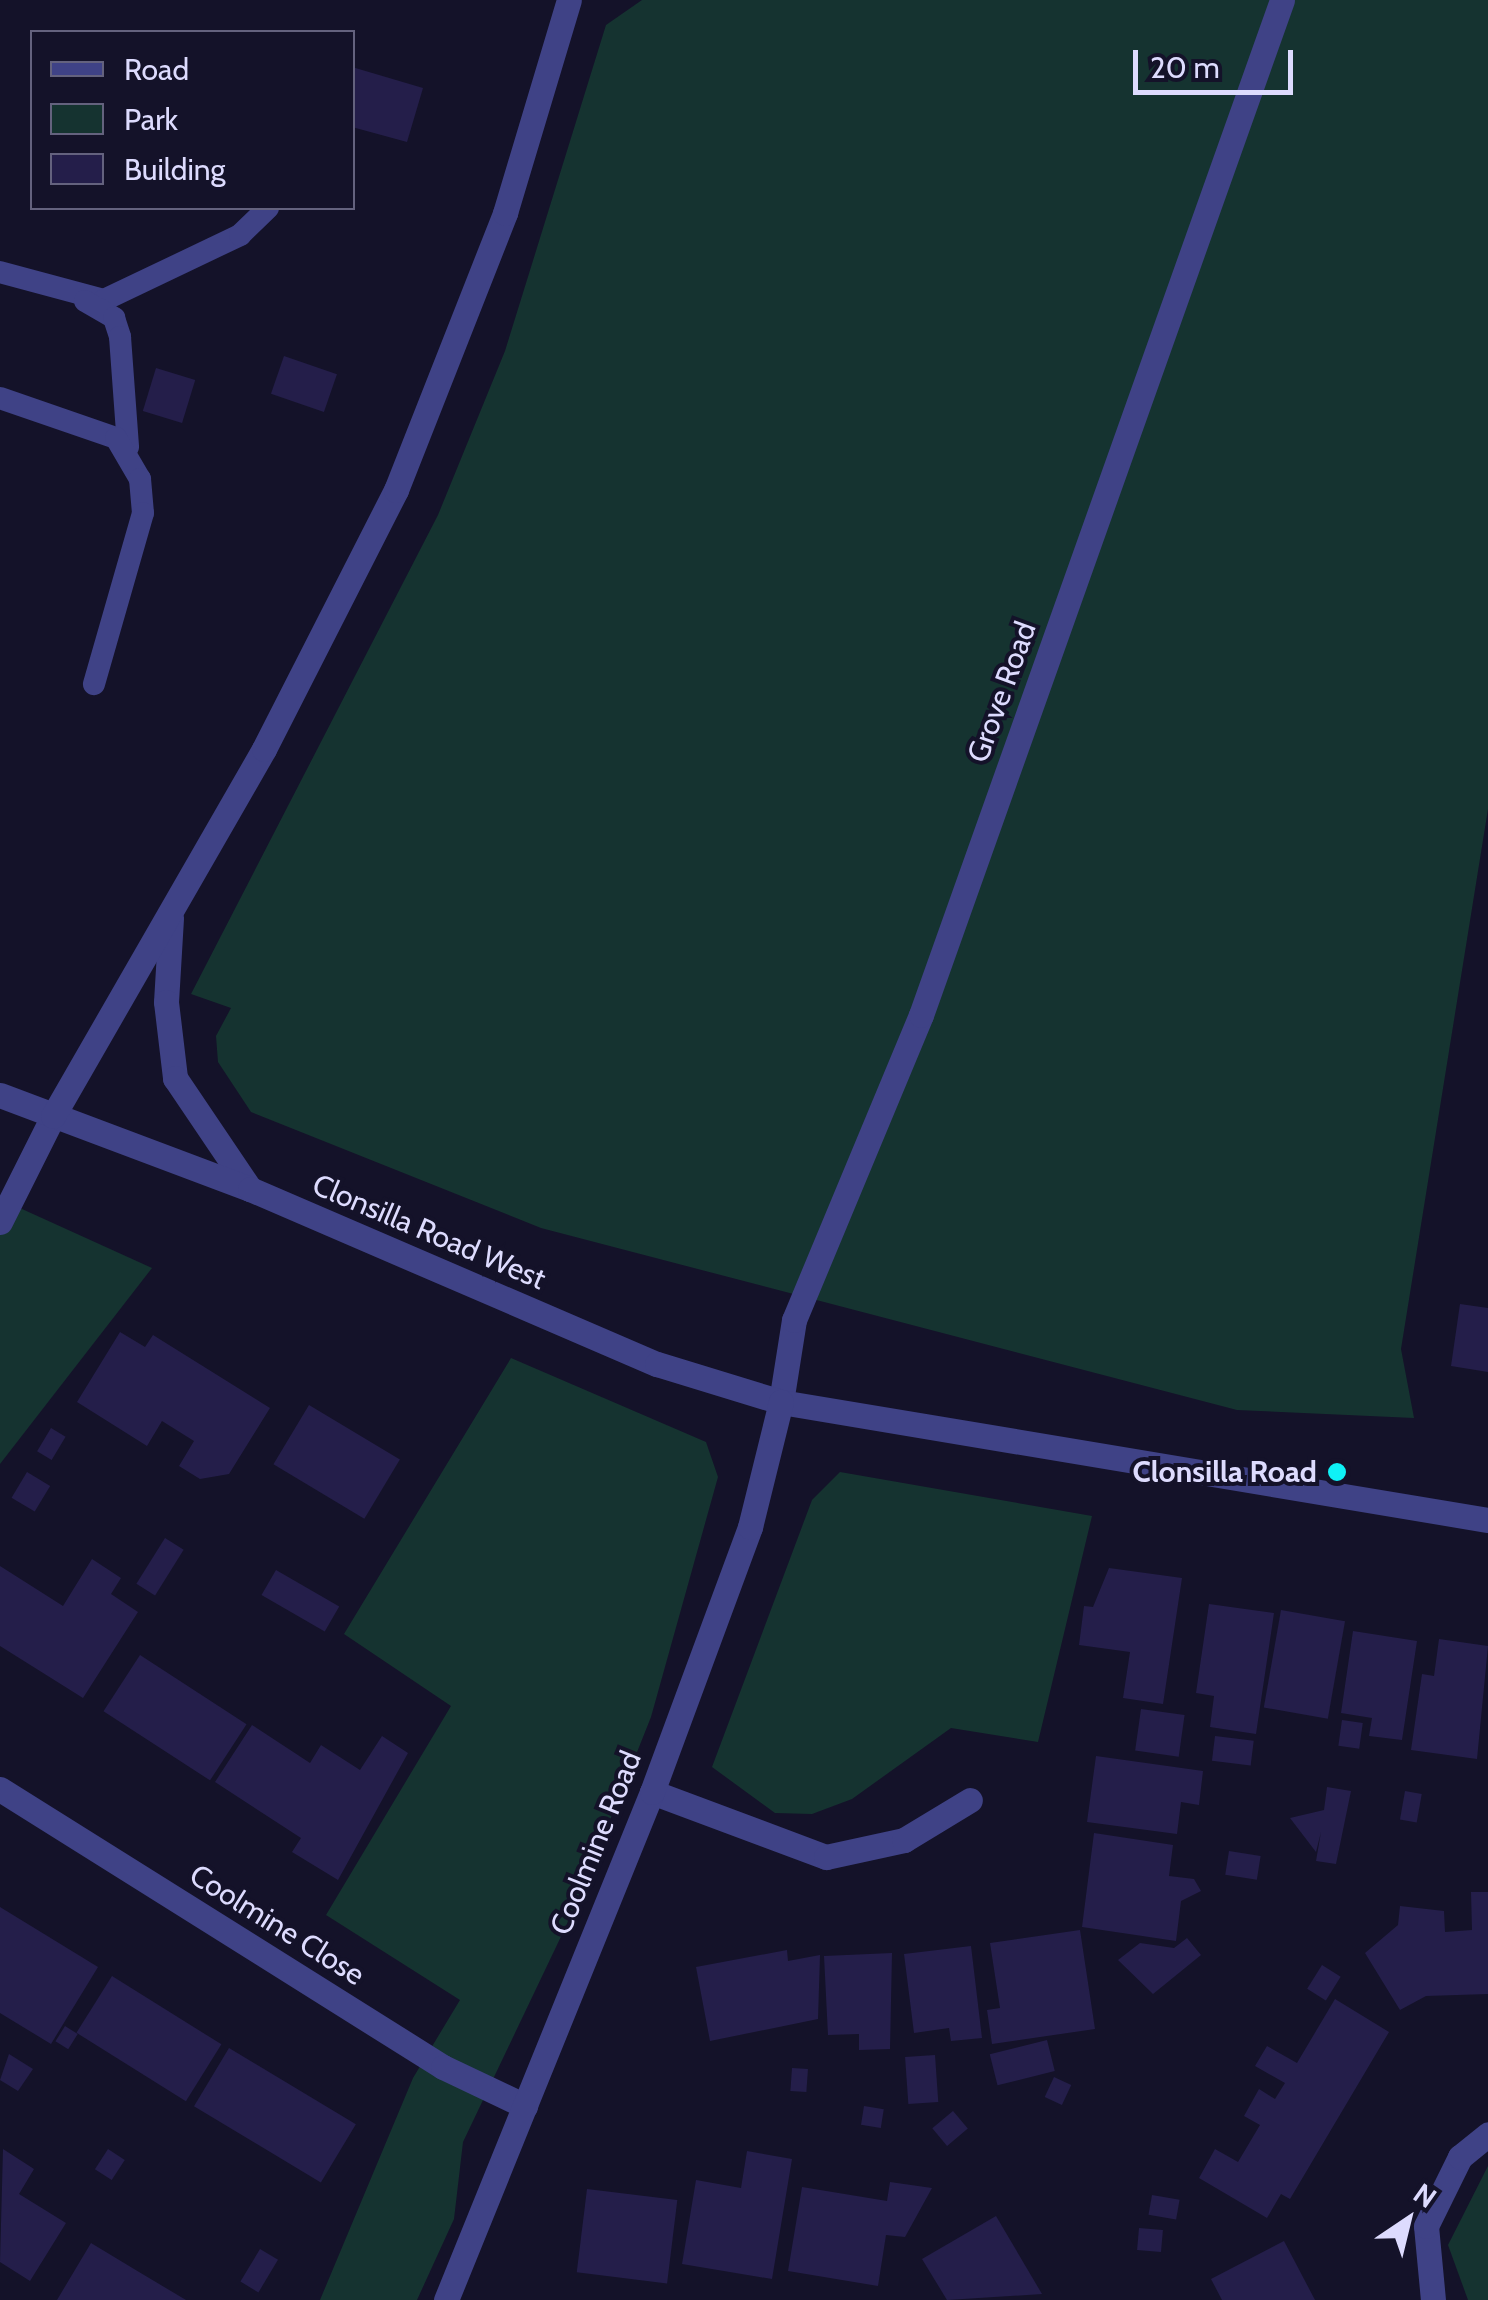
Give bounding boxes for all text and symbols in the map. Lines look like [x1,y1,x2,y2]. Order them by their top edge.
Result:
legend [30,30,355,210]
scale bar [1138,30,1298,92]
text: 20 m [1150,49,1220,86]
text: Road [124,51,189,88]
text: Park [124,101,178,138]
text: Building [124,151,226,188]
street label: Grove Road [960,617,1044,767]
street label: Clonsilla Road West [307,1167,551,1297]
place label: Clonsilla Road [1133,1454,1317,1490]
marker: Clonsilla Road [1326,1461,1348,1483]
street label: Coolmine Road [543,1746,649,1940]
street label: Coolmine Close [183,1857,371,1993]
north arrow [1358,2170,1458,2270]
text: N [1407,2176,1443,2215]

